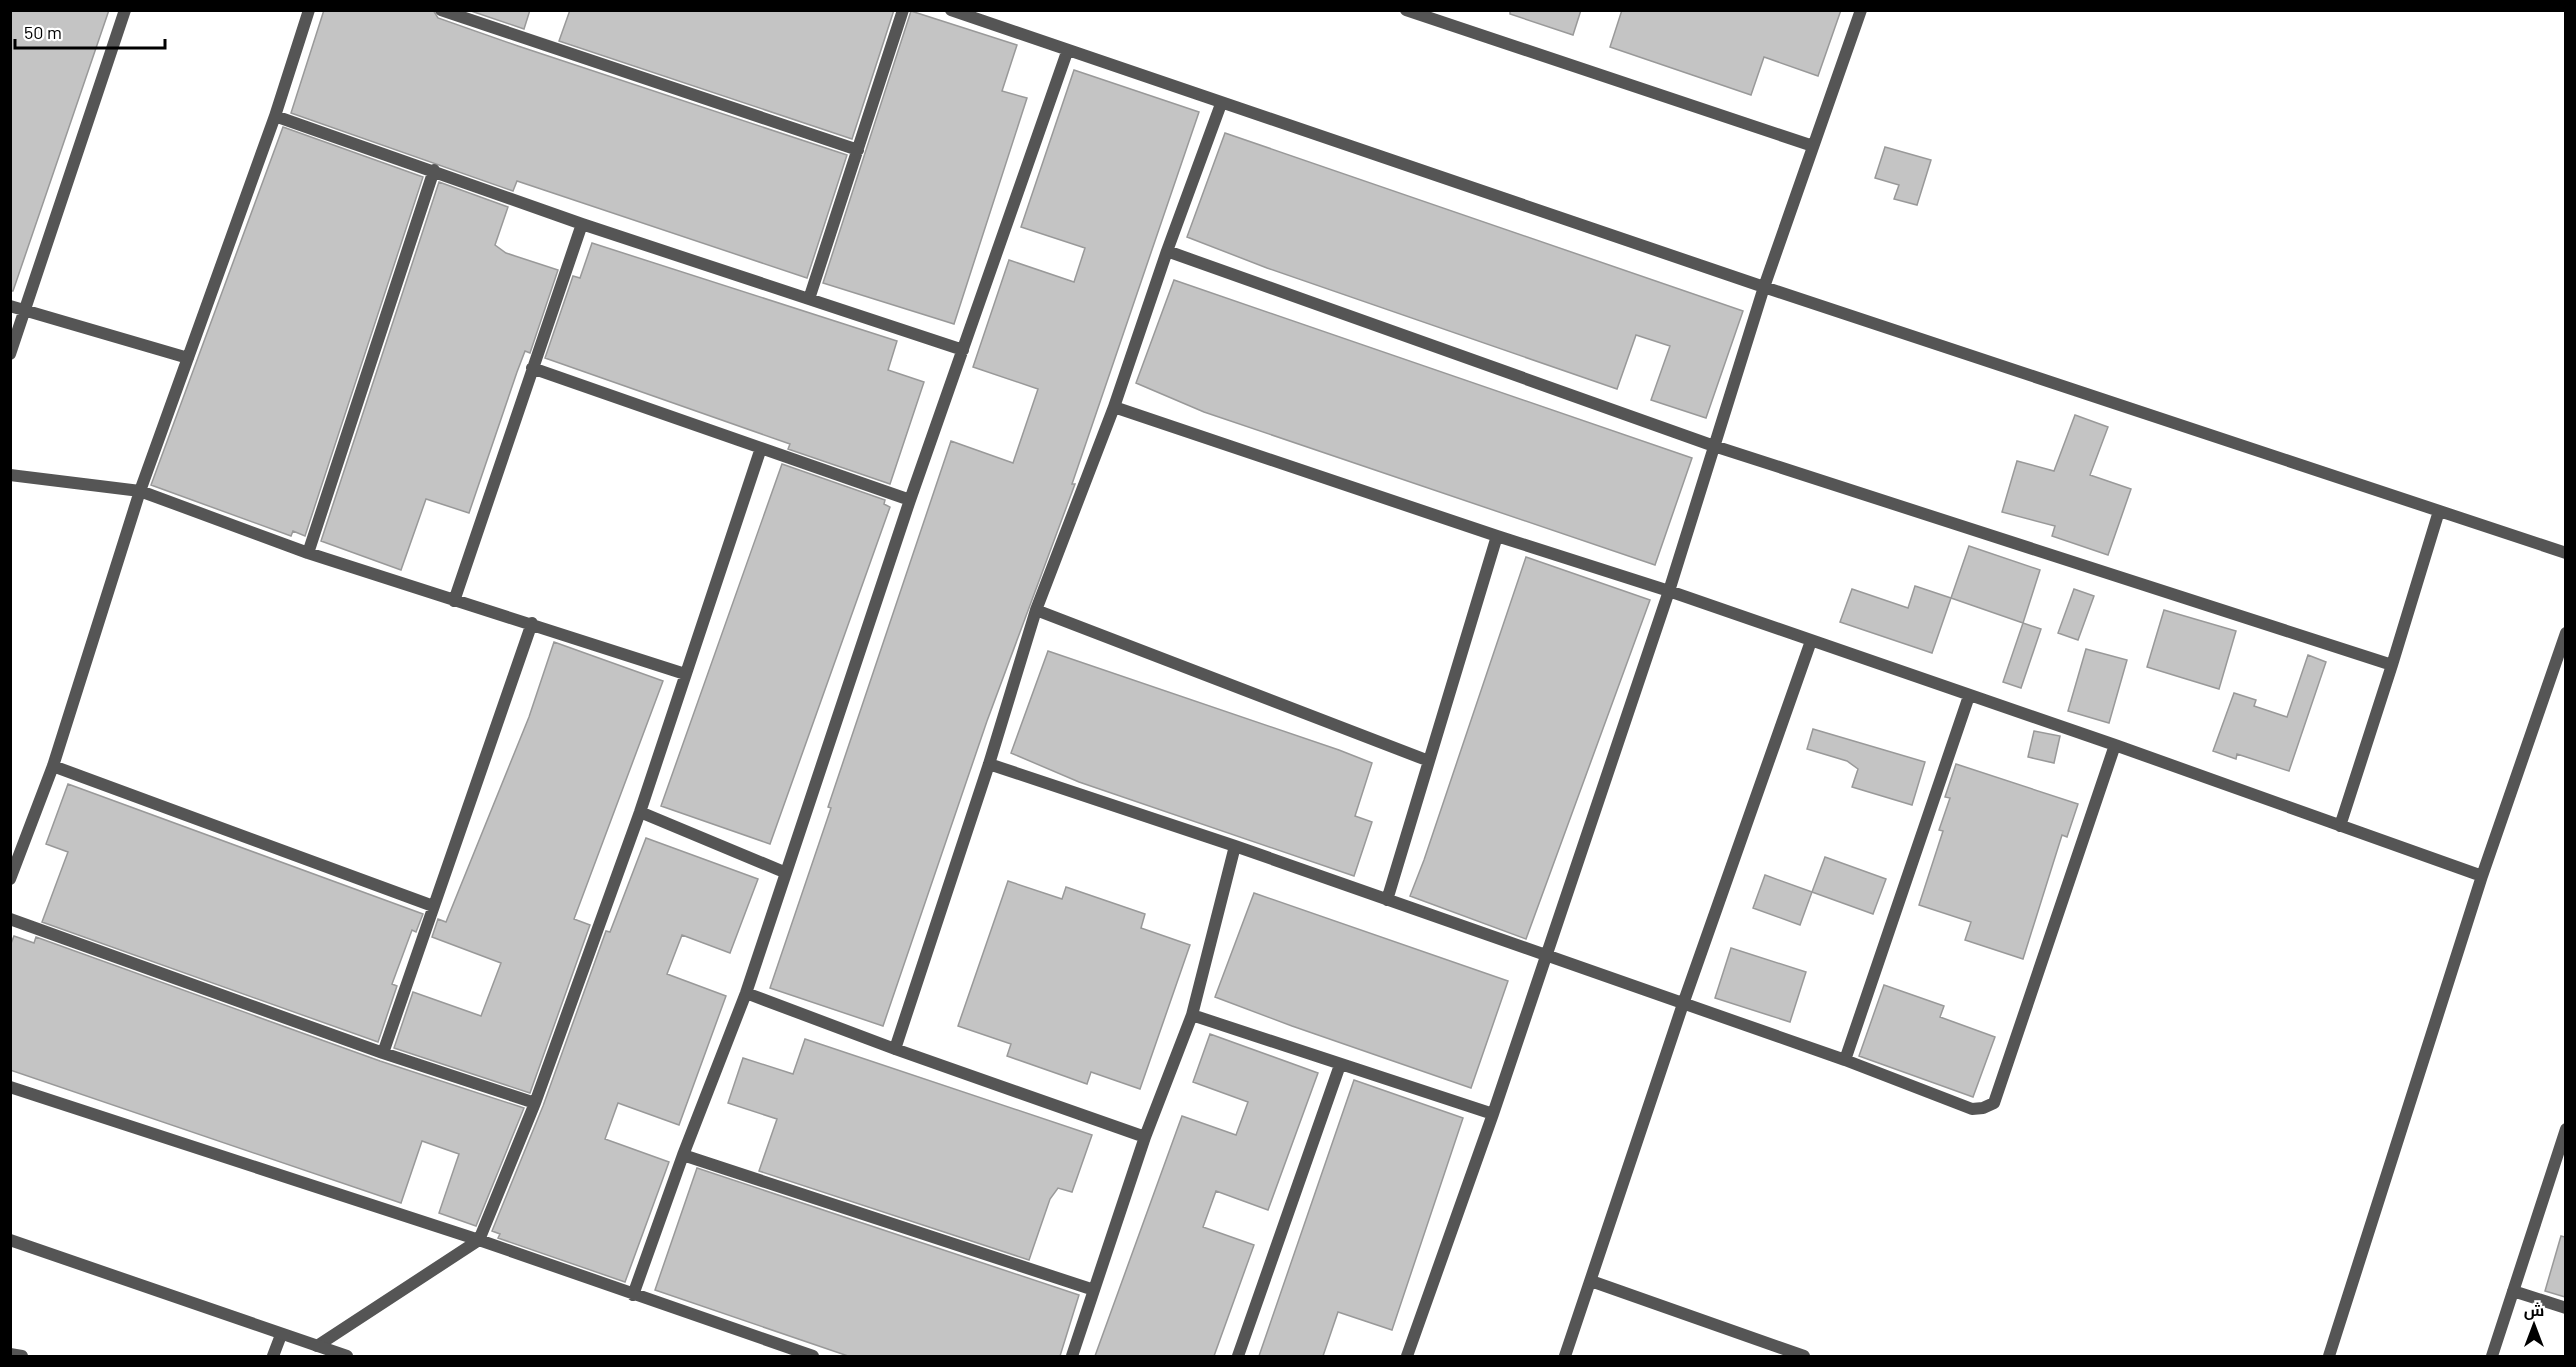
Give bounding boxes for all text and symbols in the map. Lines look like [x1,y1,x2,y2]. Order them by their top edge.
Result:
scale bar [15,12,165,50]
text: 50 m [24,21,62,43]
north arrow [2504,1295,2564,1355]
text: ش [2524,1300,2544,1320]

